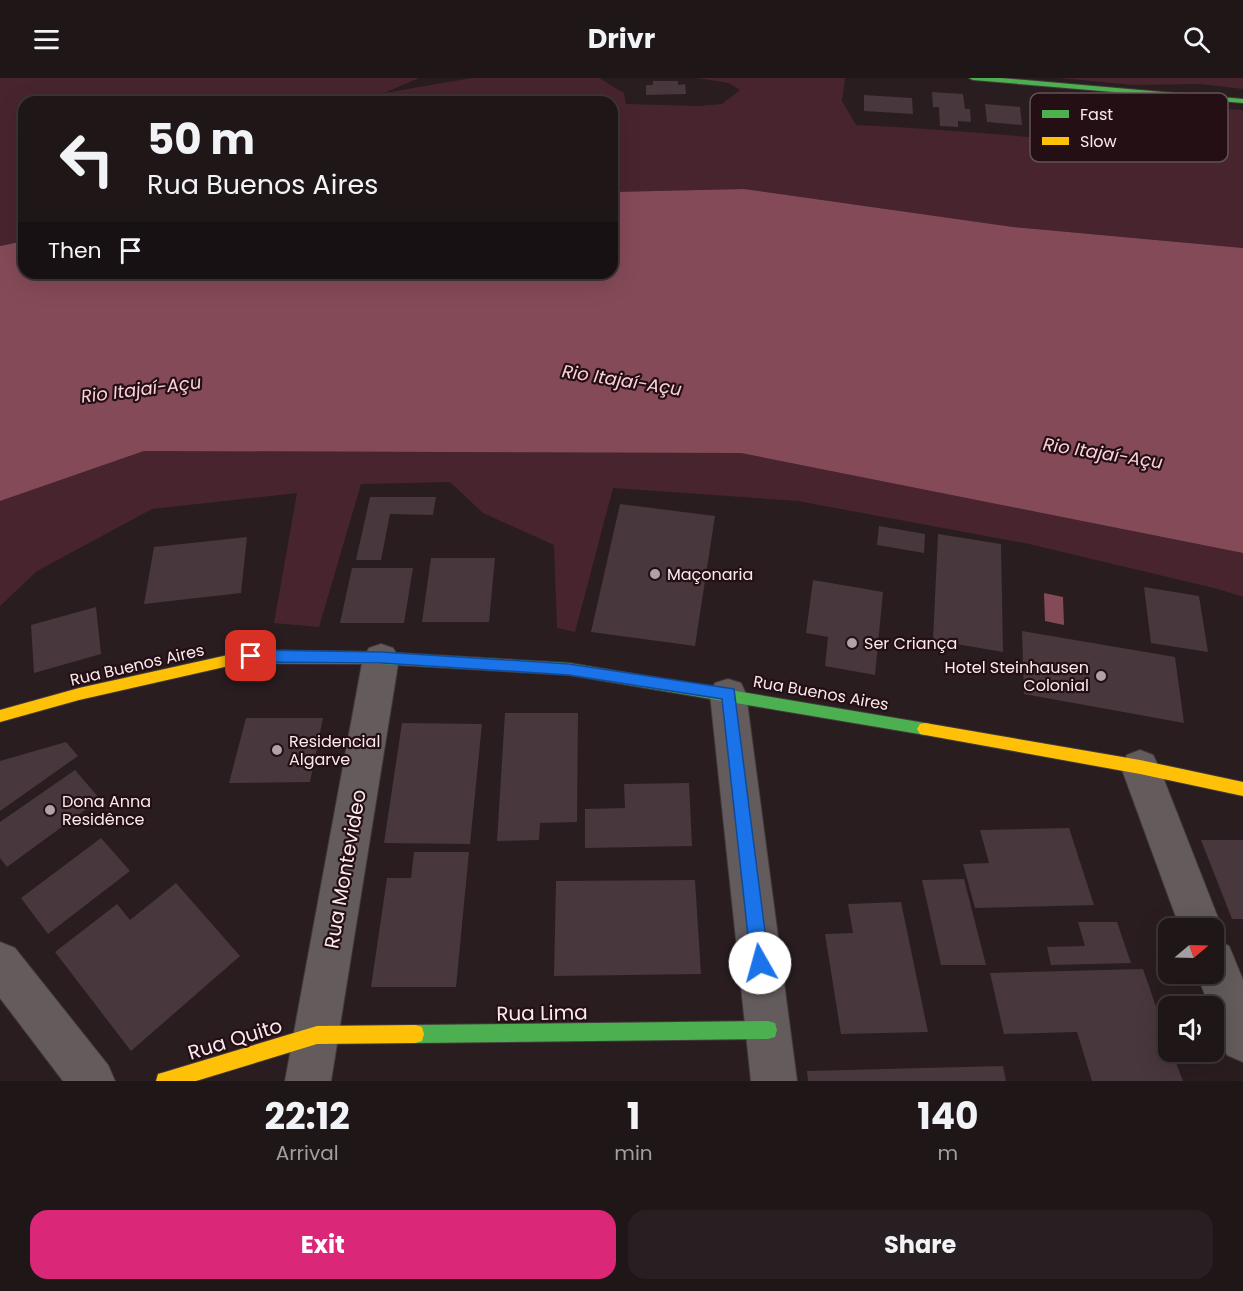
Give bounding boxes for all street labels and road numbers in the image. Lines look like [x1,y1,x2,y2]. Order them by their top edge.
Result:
street label: Rua Buenos Aires [68,638,206,692]
street label: Rua Buenos Aires [751,670,891,716]
street label: Rua Montevideo [317,787,373,951]
street label: Rua Lima [496,998,588,1028]
street label: Rua Quito [184,1011,286,1067]

